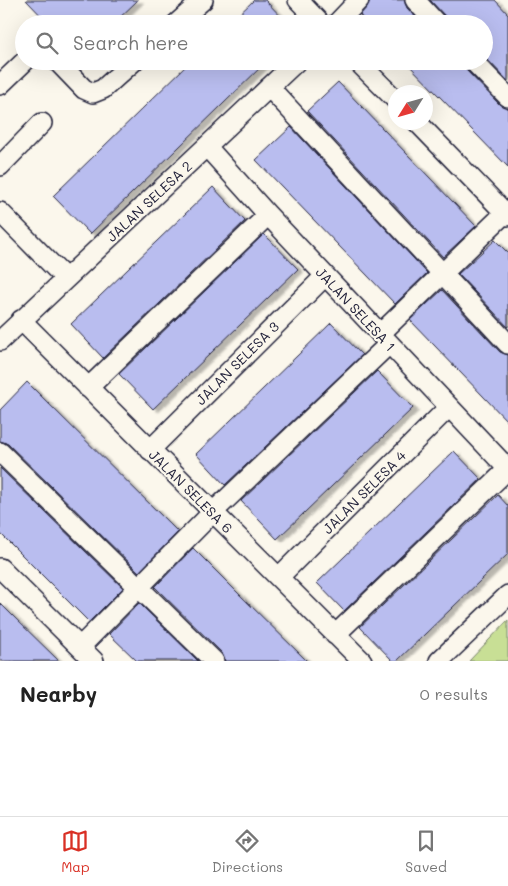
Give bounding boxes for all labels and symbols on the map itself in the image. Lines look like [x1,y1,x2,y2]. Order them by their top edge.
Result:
north arrow [388,85,433,130]
street label: JALAN SELESA 2 [102,156,196,246]
street label: JALAN SELESA 1 [312,263,400,355]
street label: JALAN SELESA 3 [191,317,283,409]
street label: JALAN SELESA 6 [145,445,237,537]
street label: JALAN SELESA 4 [318,446,410,538]

